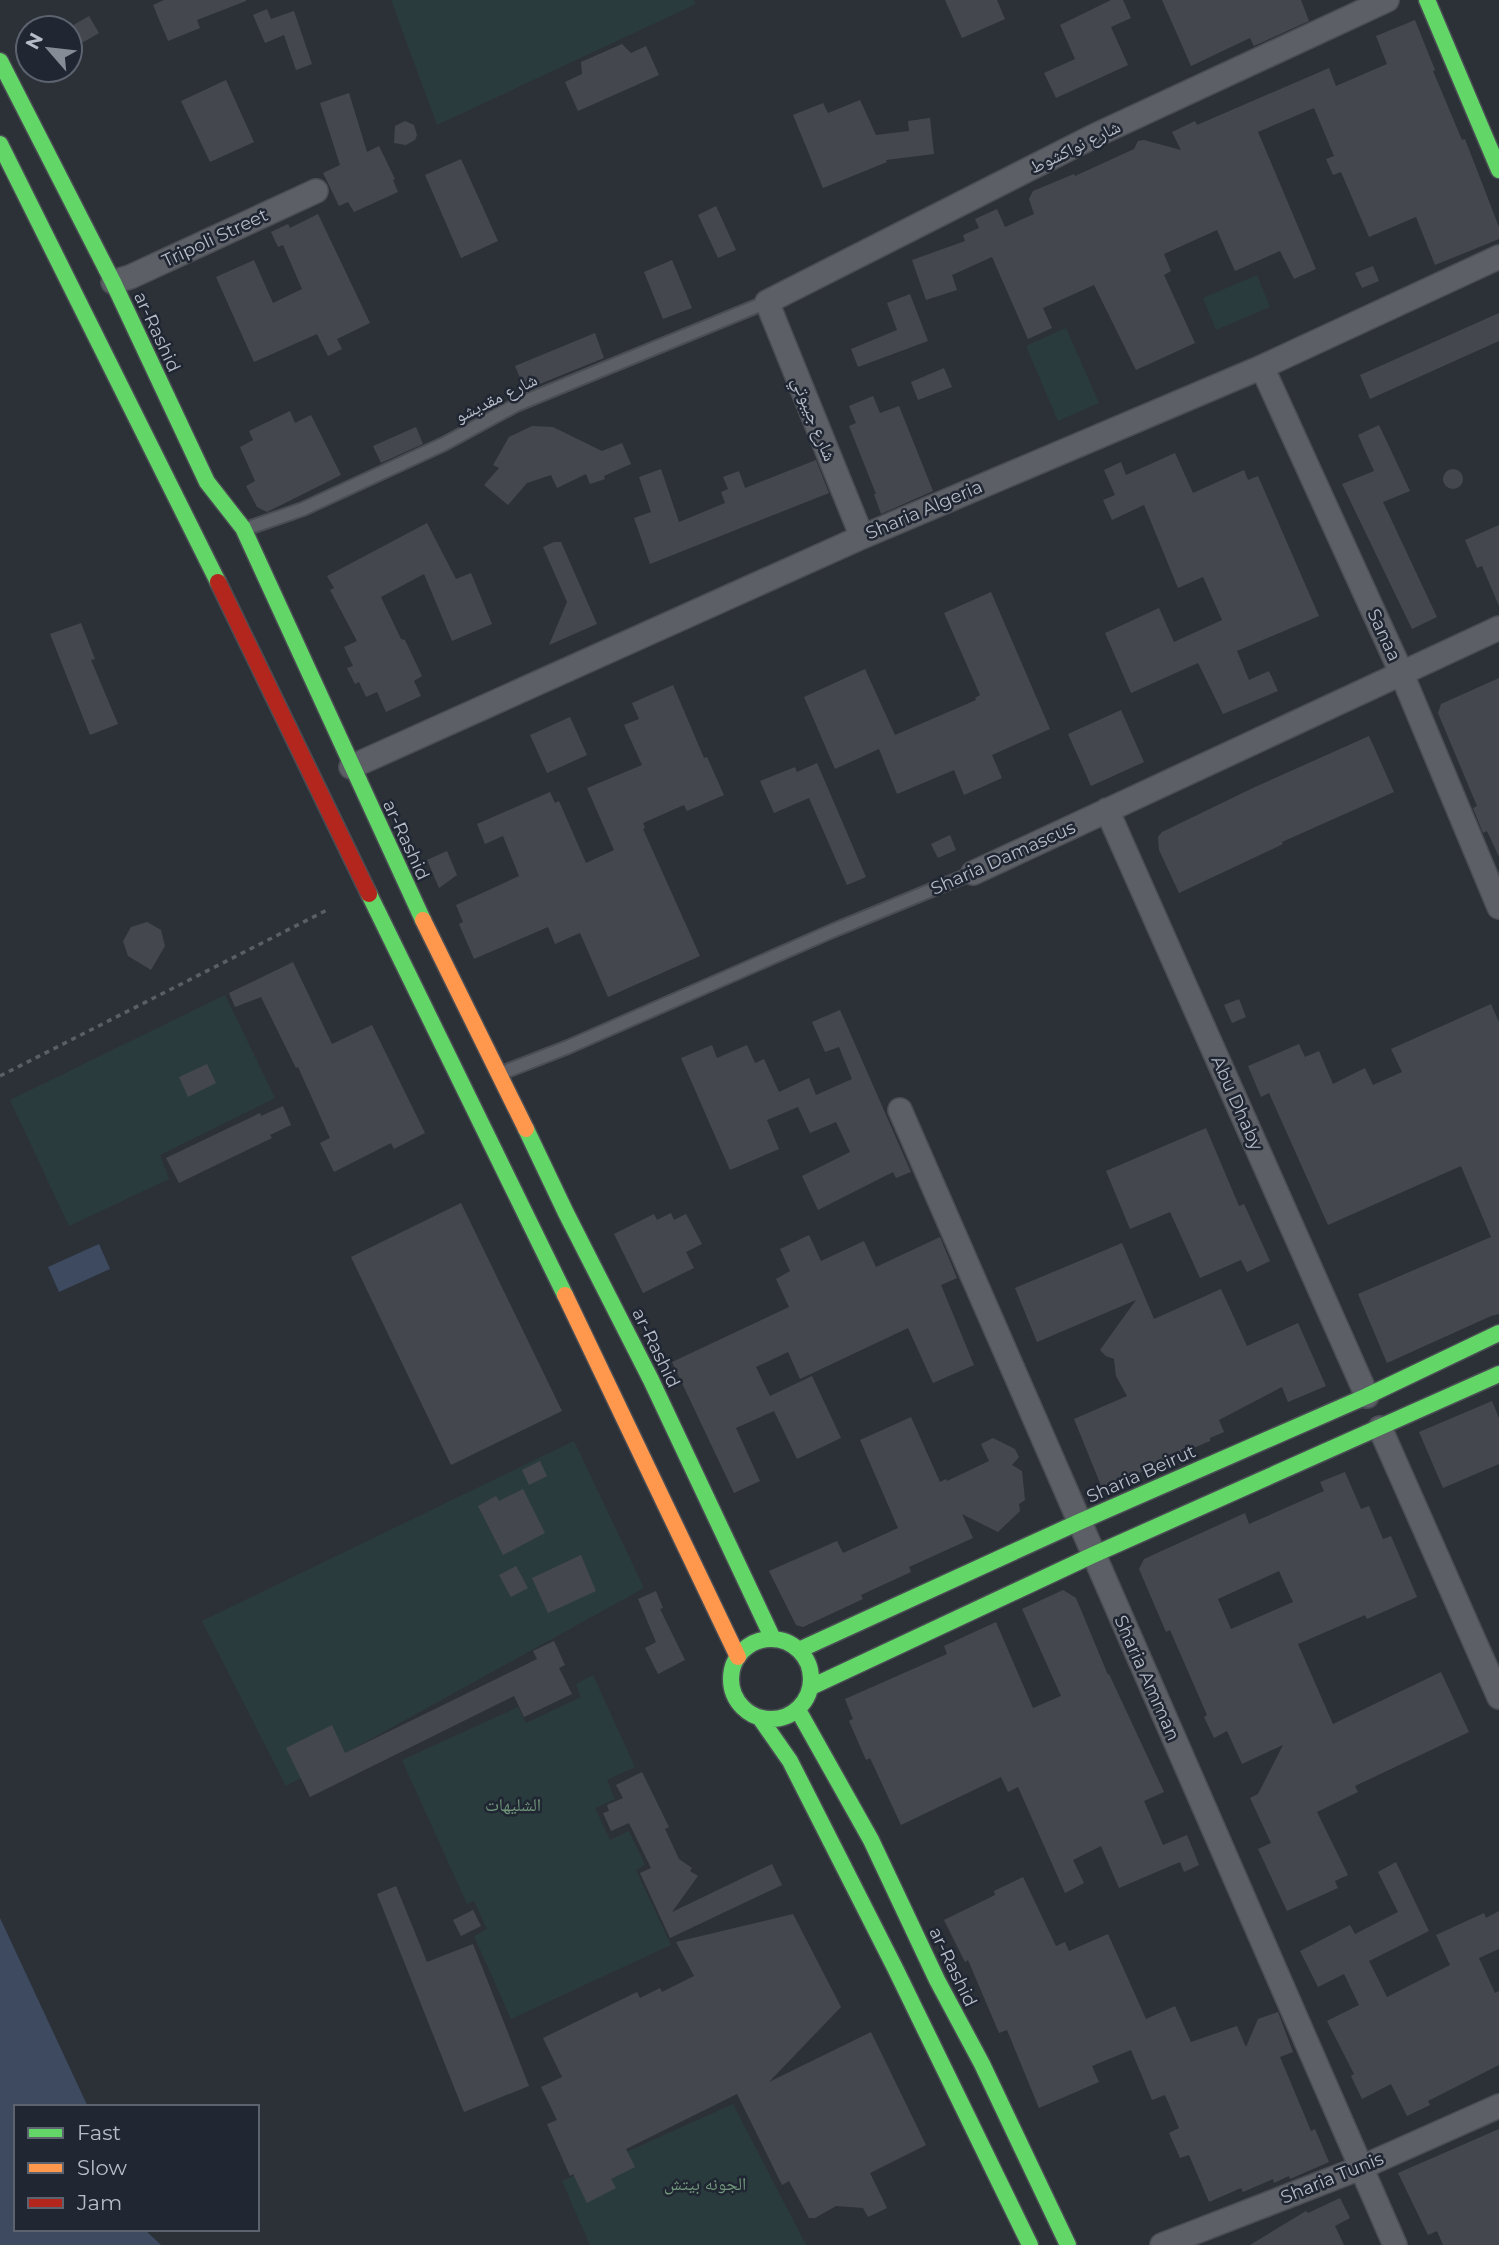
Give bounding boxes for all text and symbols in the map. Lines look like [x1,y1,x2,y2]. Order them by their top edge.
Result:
north arrow [14,14,84,84]
text: N [21,29,48,53]
street label: شارع نواكشوط [1026,116,1124,178]
street label: Tripoli Street [159,204,271,272]
street label: ar-Rashid [129,288,185,376]
street label: شارع مقديشو [451,369,541,427]
street label: شارع جيبوتي [784,374,841,466]
street label: Sharia Algeria [862,476,986,544]
street label: Sanaa [1362,605,1406,665]
street label: ar-Rashid [378,796,434,884]
street label: Sharia Damascus [927,816,1079,900]
street label: Abu Dhaby [1206,1052,1268,1154]
street label: ar-Rashid [627,1305,685,1391]
street label: Sharia Beirut [1083,1440,1199,1508]
street label: Sharia Amman [1109,1612,1185,1744]
park label: الشليهات [485,1794,541,1816]
street label: ar-Rashid [924,1924,982,2010]
legend [14,2105,259,2231]
text: Fast [77,2120,121,2145]
street label: Sharia Tunis [1277,2147,1387,2209]
text: Slow [77,2155,127,2180]
park label: الجونه بيتش [664,2173,746,2195]
text: Jam [76,2190,122,2215]

